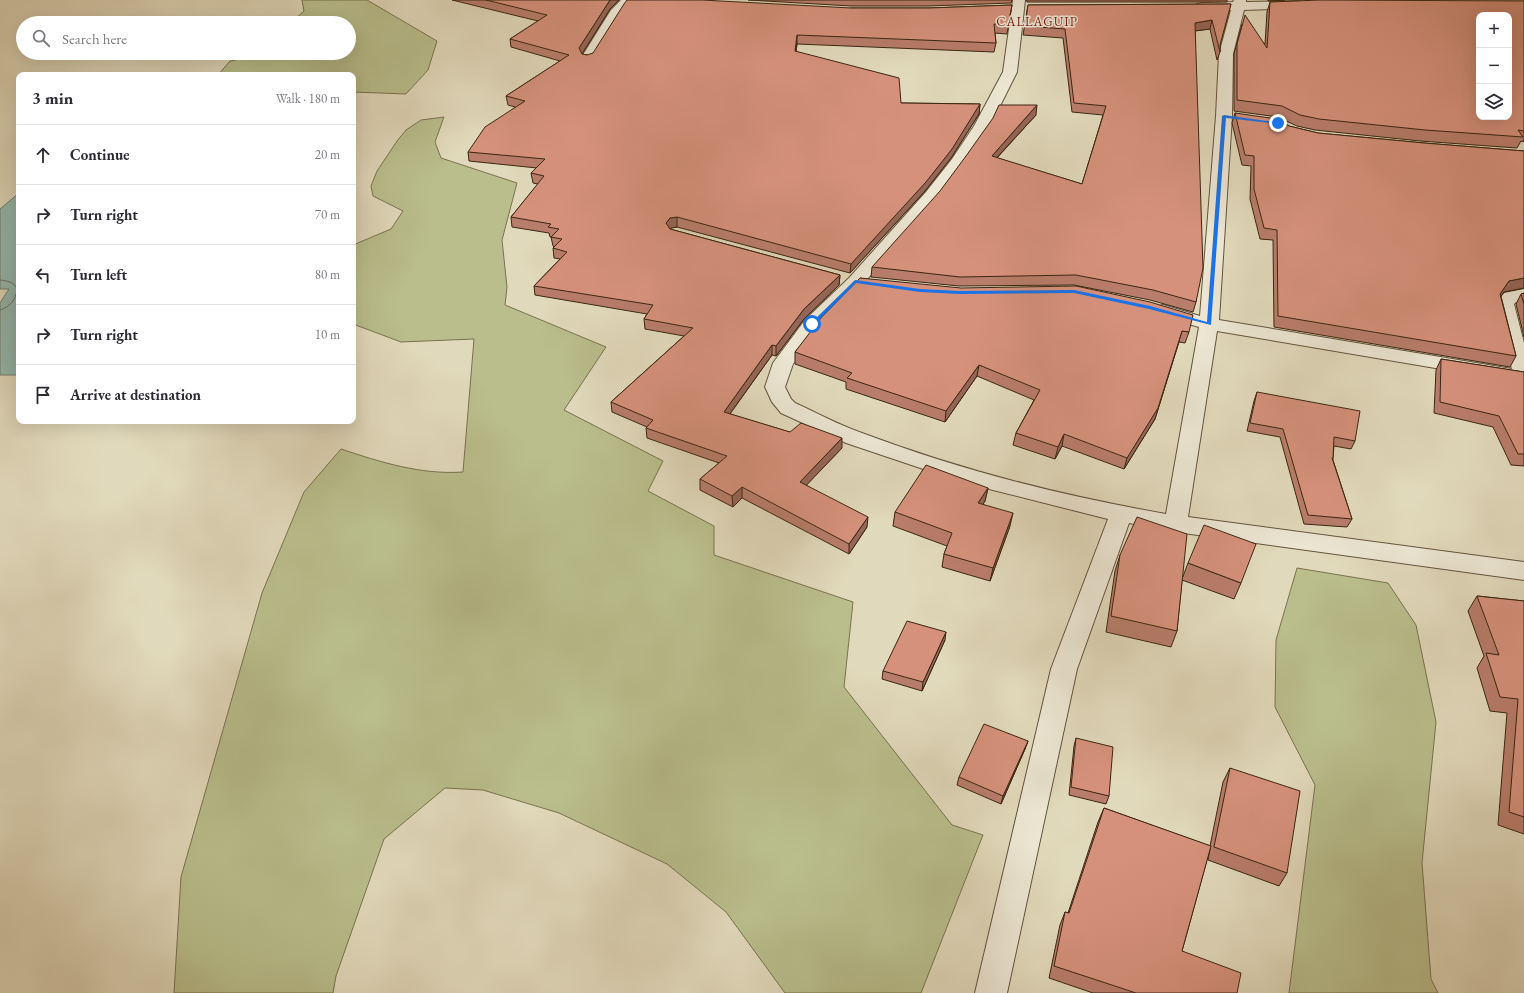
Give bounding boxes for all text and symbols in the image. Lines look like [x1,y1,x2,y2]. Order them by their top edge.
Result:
map controls [1476,12,1512,120]
button: + [1476,12,1512,48]
district label: CALLAGUIP [996,13,1078,30]
search box [16,16,356,60]
icon: search [30,27,52,49]
text: Search here [62,29,127,48]
button: − [1476,48,1512,84]
button: layers [1476,84,1512,120]
text: 3 min [32,87,73,109]
text: Walk · 180 m [276,90,340,107]
route end [1269,114,1287,132]
icon: ahead [32,144,54,166]
text: Continue [70,145,130,164]
text: 20 m [315,146,340,163]
icon: right [32,204,54,226]
text: Turn right [70,205,138,224]
text: 70 m [315,206,340,223]
icon: left [32,264,54,286]
text: Turn left [70,265,127,284]
text: 80 m [315,266,340,283]
route start [803,315,821,333]
icon: right [32,324,54,346]
text: Turn right [70,325,138,344]
text: 10 m [315,326,340,343]
icon: arrive [32,384,54,406]
text: Arrive at destination [70,385,201,404]

